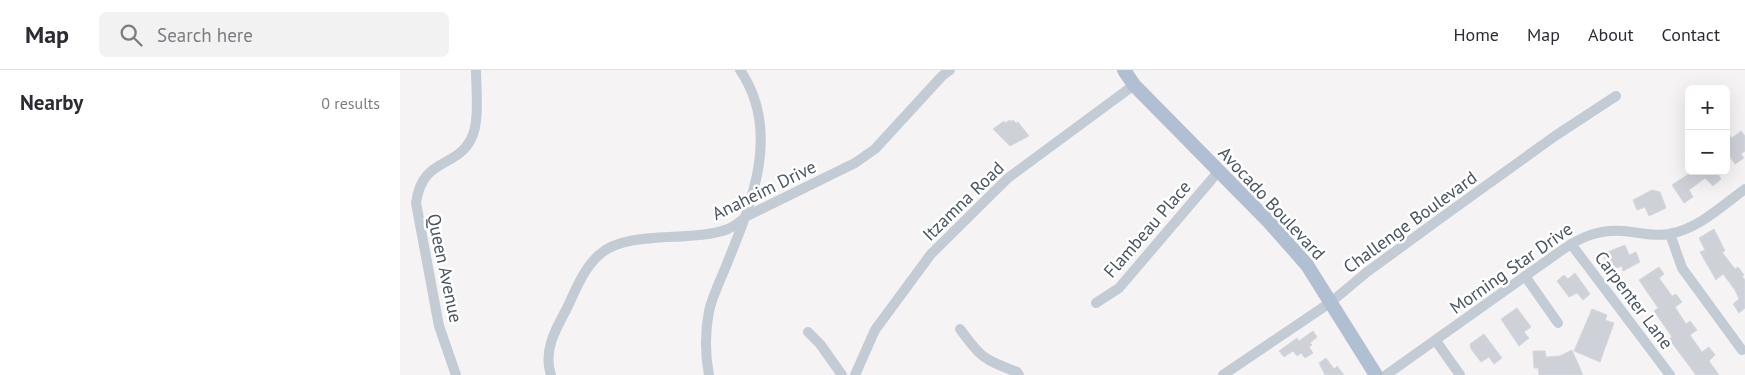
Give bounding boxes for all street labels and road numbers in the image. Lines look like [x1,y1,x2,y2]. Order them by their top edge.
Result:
street label: Avocado Boulevard [1214,142,1330,264]
street label: Anaheim Drive [708,155,820,225]
street label: Itzamna Road [917,156,1009,246]
street label: Challenge Boulevard [1339,166,1481,278]
street label: Flambeau Place [1098,176,1196,282]
street label: Queen Avenue [422,212,468,324]
street label: Morning Star Drive [1445,217,1577,319]
street label: Carpenter Lane [1590,247,1678,353]

